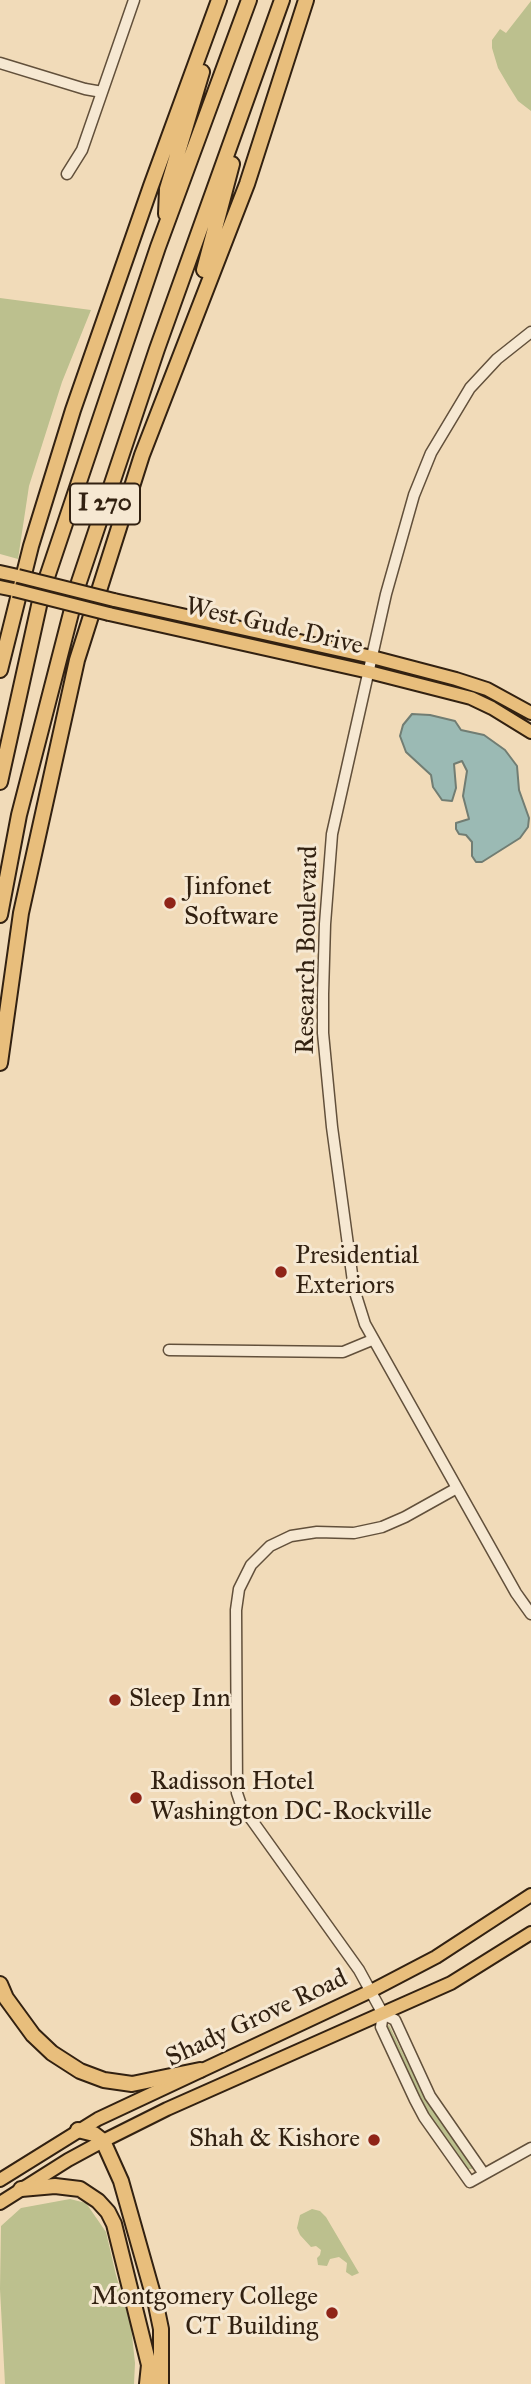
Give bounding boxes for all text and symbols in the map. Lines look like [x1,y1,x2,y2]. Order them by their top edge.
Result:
road number: I 270 [70,484,140,524]
street label: West Gude Drive [182,591,366,663]
street label: Research Boulevard [291,845,325,1055]
place label: Jinfonet Software [184,872,278,934]
marker: Jinfonet Software [162,895,178,911]
place label: Presidential Exteriors [295,1241,419,1302]
marker: Presidential Exteriors [273,1264,289,1280]
place label: Sleep Inn [129,1684,230,1716]
marker: Sleep Inn [107,1692,123,1708]
place label: Radisson Hotel Washington DC-Rockville [150,1767,432,1828]
marker: Radisson Hotel Washington DC-Rockville [128,1790,144,1806]
street label: Shady Grove Road [161,1963,353,2075]
place label: Shah & Kishore [189,2124,360,2156]
marker: Shah & Kishore [366,2132,382,2148]
place label: Montgomery College CT Building [91,2282,318,2344]
marker: Montgomery College CT Building [324,2305,340,2321]

